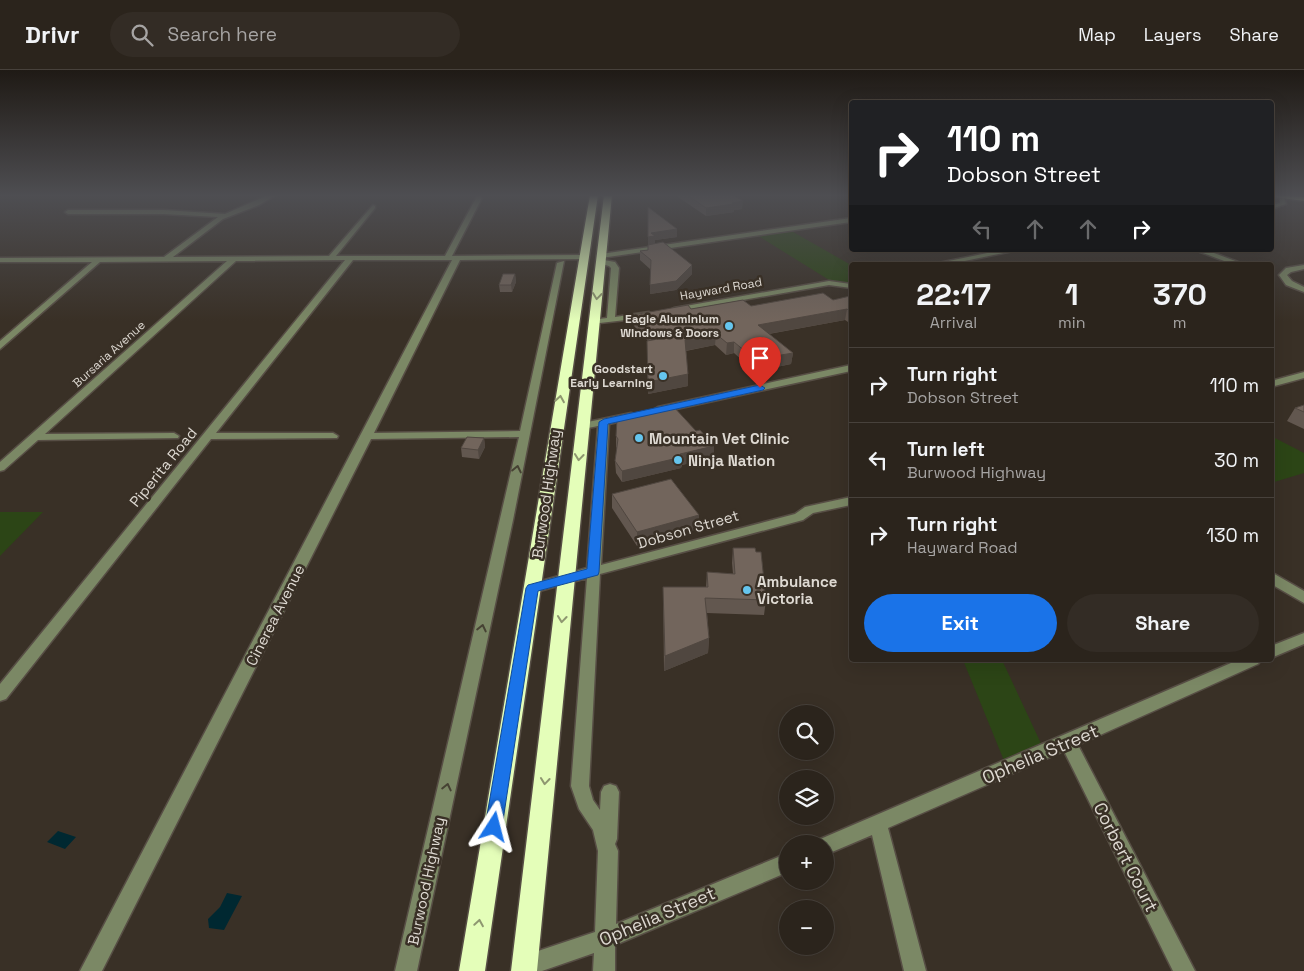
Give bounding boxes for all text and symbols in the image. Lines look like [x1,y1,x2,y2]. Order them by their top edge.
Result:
search box [110,12,460,57]
text: Drivr [25,19,80,50]
icon: search [128,21,156,49]
text: Search here [168,22,277,47]
text: Map [1078,23,1116,46]
text: Layers [1144,23,1201,46]
text: Share [1229,23,1279,46]
text: 110 m [947,117,1040,161]
icon: right [864,120,929,185]
text: Dobson Street [947,160,1101,188]
icon: left [968,215,996,243]
icon: ahead [1021,215,1049,243]
icon: ahead [1074,215,1102,243]
icon: right [1127,215,1155,243]
street label: Hayward Road [679,274,763,304]
text: 22:17 [916,275,991,314]
text: 1 [1065,275,1079,314]
text: 370 [1153,275,1207,314]
one-way arrow [592,292,603,300]
place label: Eagle Aluminium Windows & Doors [620,311,719,341]
text: Arrival [930,312,977,333]
text: min [1058,312,1086,333]
text: m [1173,312,1187,333]
street label: Bursaria Avenue [69,317,149,391]
marker: Eagle Aluminium Windows & Doors [723,320,735,332]
pin [739,337,781,388]
icon: arrive [746,344,774,372]
place label: Goodstart Early Learning [570,361,653,391]
text: Turn right [907,362,997,387]
marker: Goodstart Early Learning [657,370,669,382]
icon: right [864,371,892,399]
text: 110 m [1210,373,1259,398]
text: Dobson Street [907,387,1019,408]
one-way arrow [555,395,565,403]
street label: Piperita Road [125,423,201,511]
street label: Burwood Highway [528,428,564,560]
place label: Mountain Vet Clinic [649,429,790,448]
marker: Mountain Vet Clinic [633,432,645,444]
text: Turn left [907,437,985,462]
icon: left [864,446,892,474]
text: 30 m [1214,448,1259,473]
place label: Ninja Nation [688,451,775,470]
one-way arrow [574,454,585,462]
marker: Ninja Nation [672,454,684,466]
text: Burwood Highway [907,462,1046,483]
one-way arrow [511,465,522,474]
street label: Dobson Street [635,505,741,553]
text: Turn right [907,512,997,537]
icon: right [864,521,892,549]
text: 130 m [1206,523,1259,548]
text: Hayward Road [907,537,1018,558]
street label: Cinerea Avenue [241,561,309,669]
place label: Ambulance Victoria [757,572,838,608]
marker: Ambulance Victoria [741,584,753,596]
button: Exit [864,594,1057,652]
button: Share [1067,594,1259,652]
one-way arrow [557,615,568,623]
one-way arrow [477,624,487,633]
map controls [779,705,834,955]
button: search [779,705,834,760]
street label: Ophelia Street [978,719,1102,789]
button: layers [779,770,834,825]
one-way arrow [540,777,551,785]
one-way arrow [441,782,452,791]
street label: Corbert Court [1088,798,1164,916]
position arrow [467,800,519,852]
street label: Burwood Highway [403,815,449,947]
button: + [779,835,834,890]
street label: Ophelia Street [595,881,719,951]
button: − [779,900,834,955]
one-way arrow [473,918,484,926]

